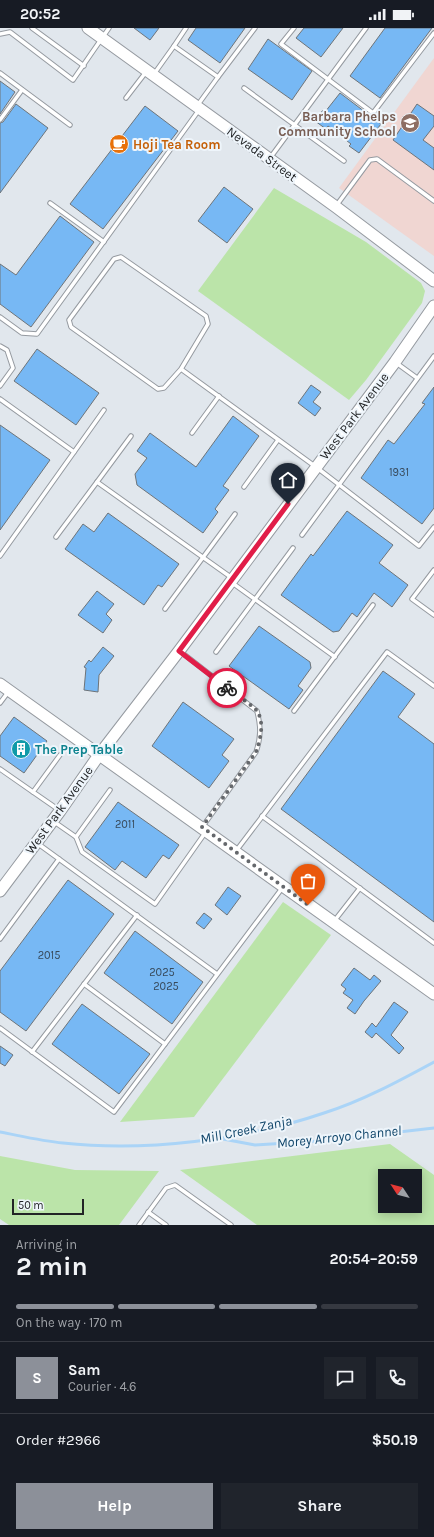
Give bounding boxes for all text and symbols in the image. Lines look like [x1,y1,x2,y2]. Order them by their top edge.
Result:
text: 20:52 [20,5,60,23]
place label: Barbara Phelps Community School [278,109,396,139]
school or university icon: Barbara Phelps Community School [399,112,421,134]
street label: Nevada Street [224,124,300,184]
cafe icon: Hoji Tea Room [108,133,130,155]
place label: Hoji Tea Room [133,137,220,152]
street label: West Park Avenue [316,369,392,462]
pin [271,463,305,504]
house number: 1931 [389,466,409,479]
icon: home [277,469,299,491]
courier [207,668,247,708]
icon: bike [216,677,238,699]
building icon: The Prep Table [10,738,32,760]
place label: The Prep Table [35,742,123,757]
street label: West Park Avenue [22,763,96,857]
house number: 2011 [115,818,135,831]
pin [291,864,325,905]
icon: bag [297,870,319,892]
house number: 2015 [38,949,60,962]
house number: 2025 [149,966,175,979]
house number: 2025 [153,980,179,993]
water label: Mill Creek Zanja [199,1112,293,1148]
water label: Morey Arroyo Channel [276,1122,403,1152]
north arrow [378,1169,422,1213]
map controls [378,1169,422,1213]
scale bar [12,1197,84,1216]
text: 50 m [18,1199,44,1212]
text: Arriving in [16,1237,77,1252]
text: 20:54–20:59 [329,1250,418,1268]
text: 2 min [16,1251,88,1282]
text: On the way · 170 m [16,1315,122,1330]
button: chat [324,1357,366,1399]
button: phone [376,1357,418,1399]
text: Sam [68,1361,101,1379]
text: S [32,1369,42,1387]
text: Courier · 4.6 [68,1379,136,1394]
text: Order #2966 [16,1431,101,1449]
text: $50.19 [372,1431,418,1449]
button: Help [16,1483,213,1529]
button: Share [221,1483,418,1529]

